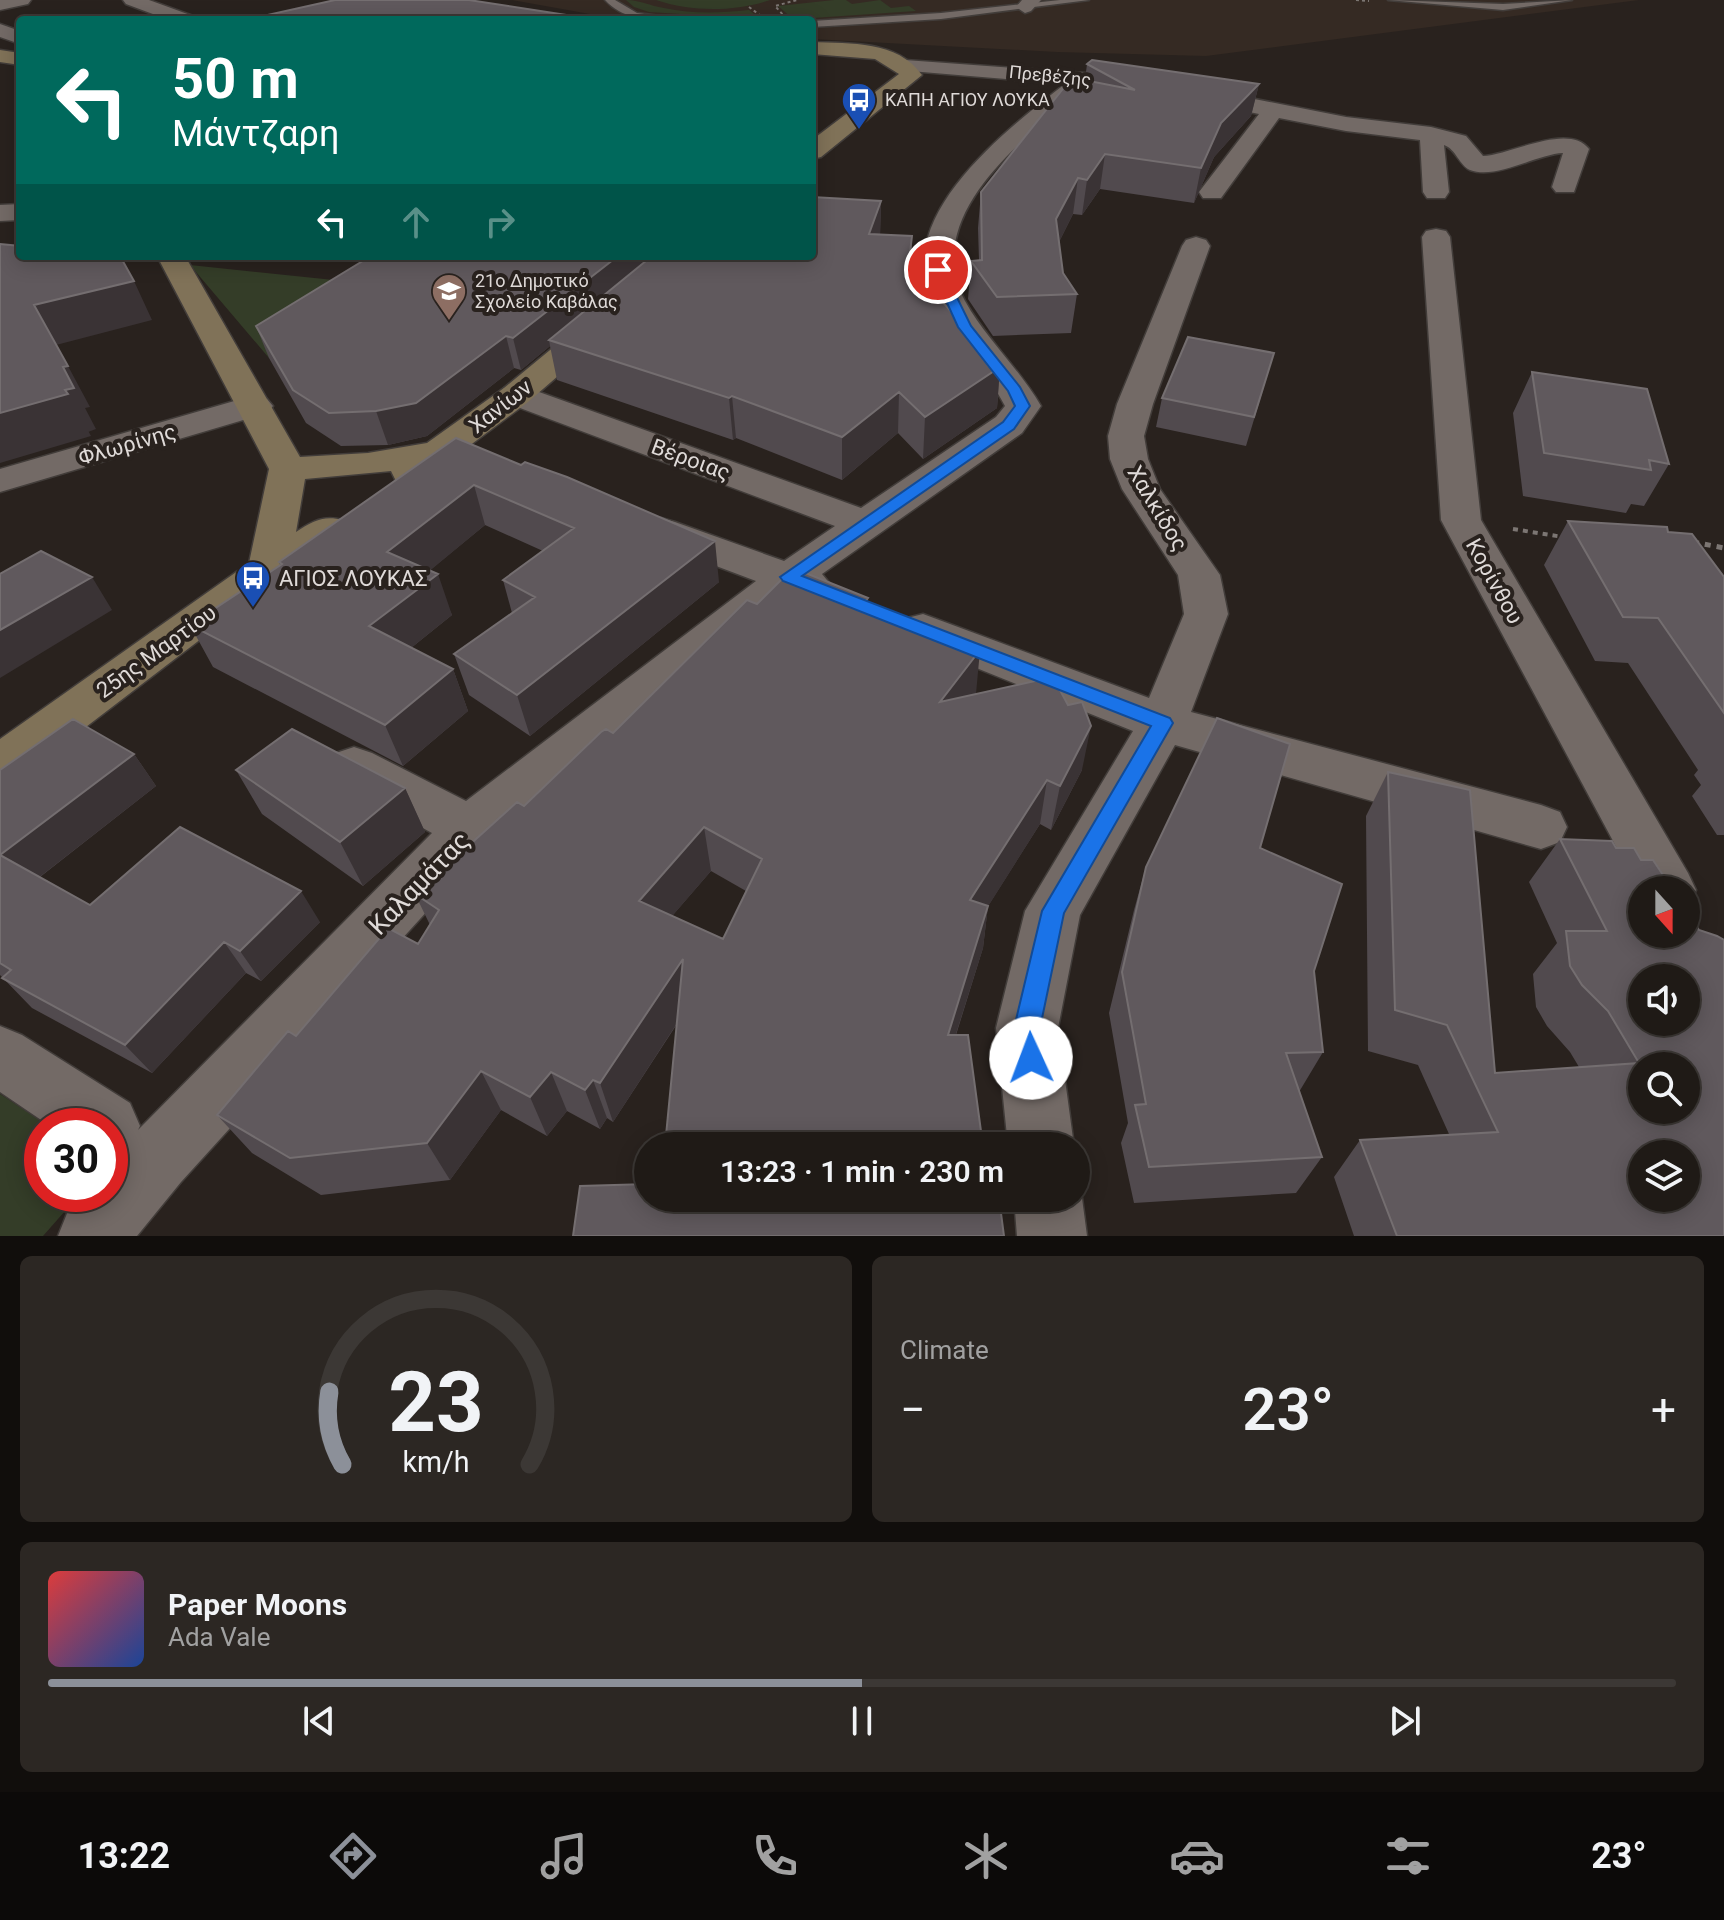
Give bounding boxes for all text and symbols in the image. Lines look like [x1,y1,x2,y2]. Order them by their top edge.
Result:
text: 50 m [172,46,299,112]
icon: left [40,48,144,152]
street label: Πρεβέζης [1008,61,1092,90]
bus stop icon: ΚΑΠΗ ΑΓΙΟΥ ΛΟΥΚΑ [840,81,878,131]
place label: ΚΑΠΗ ΑΓΙΟΥ ΛΟΥΚΑ [885,89,1050,110]
text: Μάντζαρη [172,113,339,155]
icon: left [310,200,354,244]
icon: ahead [394,200,438,244]
icon: right [478,200,522,244]
pin [904,236,972,304]
icon: arrive [916,248,960,292]
place label: 21ο Δημοτικό Σχολείο Καβάλας [475,270,618,312]
school or university icon: 21ο Δημοτικό Σχολείο Καβάλας [430,272,468,322]
street label: Χανίων [464,374,537,439]
street label: Φλωρίνης [75,419,179,470]
street label: Βέροιας [648,434,734,485]
street label: Χαλκίδος [1123,461,1193,555]
street label: Κορίνθου [1461,534,1528,628]
bus stop icon: ΑΓΙΟΣ ΛΟΥΚΑΣ [234,559,272,609]
place label: ΑΓΙΟΣ ΛΟΥΚΑΣ [279,566,427,591]
street label: 25ης Μαρτίου [92,600,221,703]
street label: Καλαμάτας [363,825,475,941]
north arrow [1628,876,1700,948]
map controls [1628,876,1700,1212]
button: sound [1628,964,1700,1036]
position arrow [989,1016,1073,1100]
button: search [1628,1052,1700,1124]
speed limit sign: 30 [24,1108,128,1212]
button: layers [1628,1140,1700,1212]
text: 13:23 · 1 min · 230 m [720,1154,1004,1189]
text: Climate [900,1335,989,1365]
text: 23 [388,1354,484,1451]
text: 23° [1242,1374,1334,1445]
text: − [900,1384,925,1436]
text: + [1651,1384,1676,1436]
text: km/h [402,1445,470,1479]
text: Paper Moons [168,1587,347,1622]
text: Ada Vale [168,1622,270,1652]
icon: previous [297,1699,341,1743]
icon: pause [840,1699,884,1743]
icon: next [1383,1699,1427,1743]
icon: directions [325,1828,381,1884]
icon: music [536,1828,592,1884]
icon: phone [747,1828,803,1884]
icon: climate [958,1828,1014,1884]
icon: car [1169,1828,1225,1884]
icon: filters [1380,1828,1436,1884]
text: 13:22 [77,1835,170,1877]
text: 23° [1591,1835,1646,1877]

